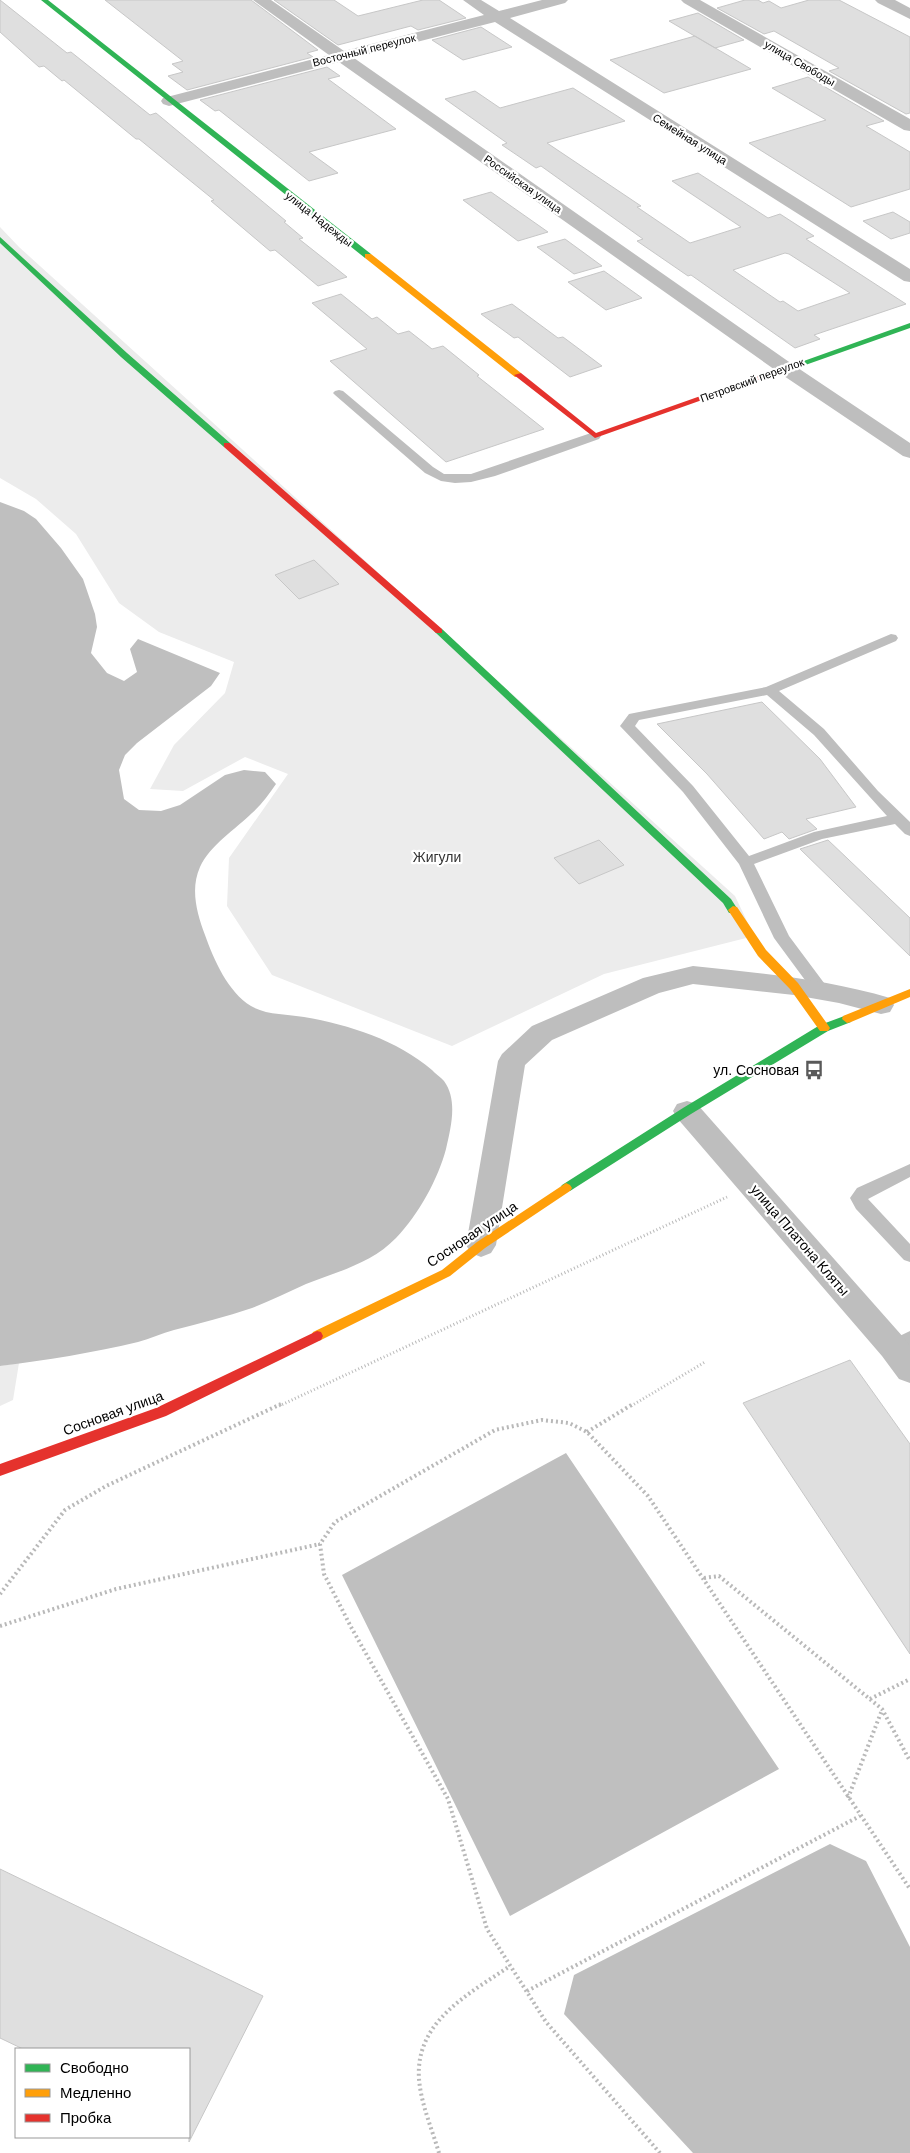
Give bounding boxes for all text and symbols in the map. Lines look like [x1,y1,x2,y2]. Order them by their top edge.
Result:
street label: Восточный переулок [311,31,417,69]
street label: улица Свободы [763,38,838,88]
street label: Семейная улица [651,111,730,167]
street label: Российская улица [482,153,565,216]
street label: улица Надежды [283,189,355,249]
street label: Петровский переулок [699,356,806,404]
park label: Жигули [413,849,461,865]
bus stop icon: ул. Сосновая [803,1059,825,1081]
place label: ул. Сосновая [713,1062,799,1078]
street label: улица Платона Кляты [747,1181,853,1299]
street label: Сосновая улица [424,1198,520,1270]
street label: Сосновая улица [61,1387,165,1439]
legend [15,2048,190,2138]
text: Свободно [60,2059,129,2076]
text: Медленно [60,2084,131,2101]
text: Пробка [60,2109,112,2126]

